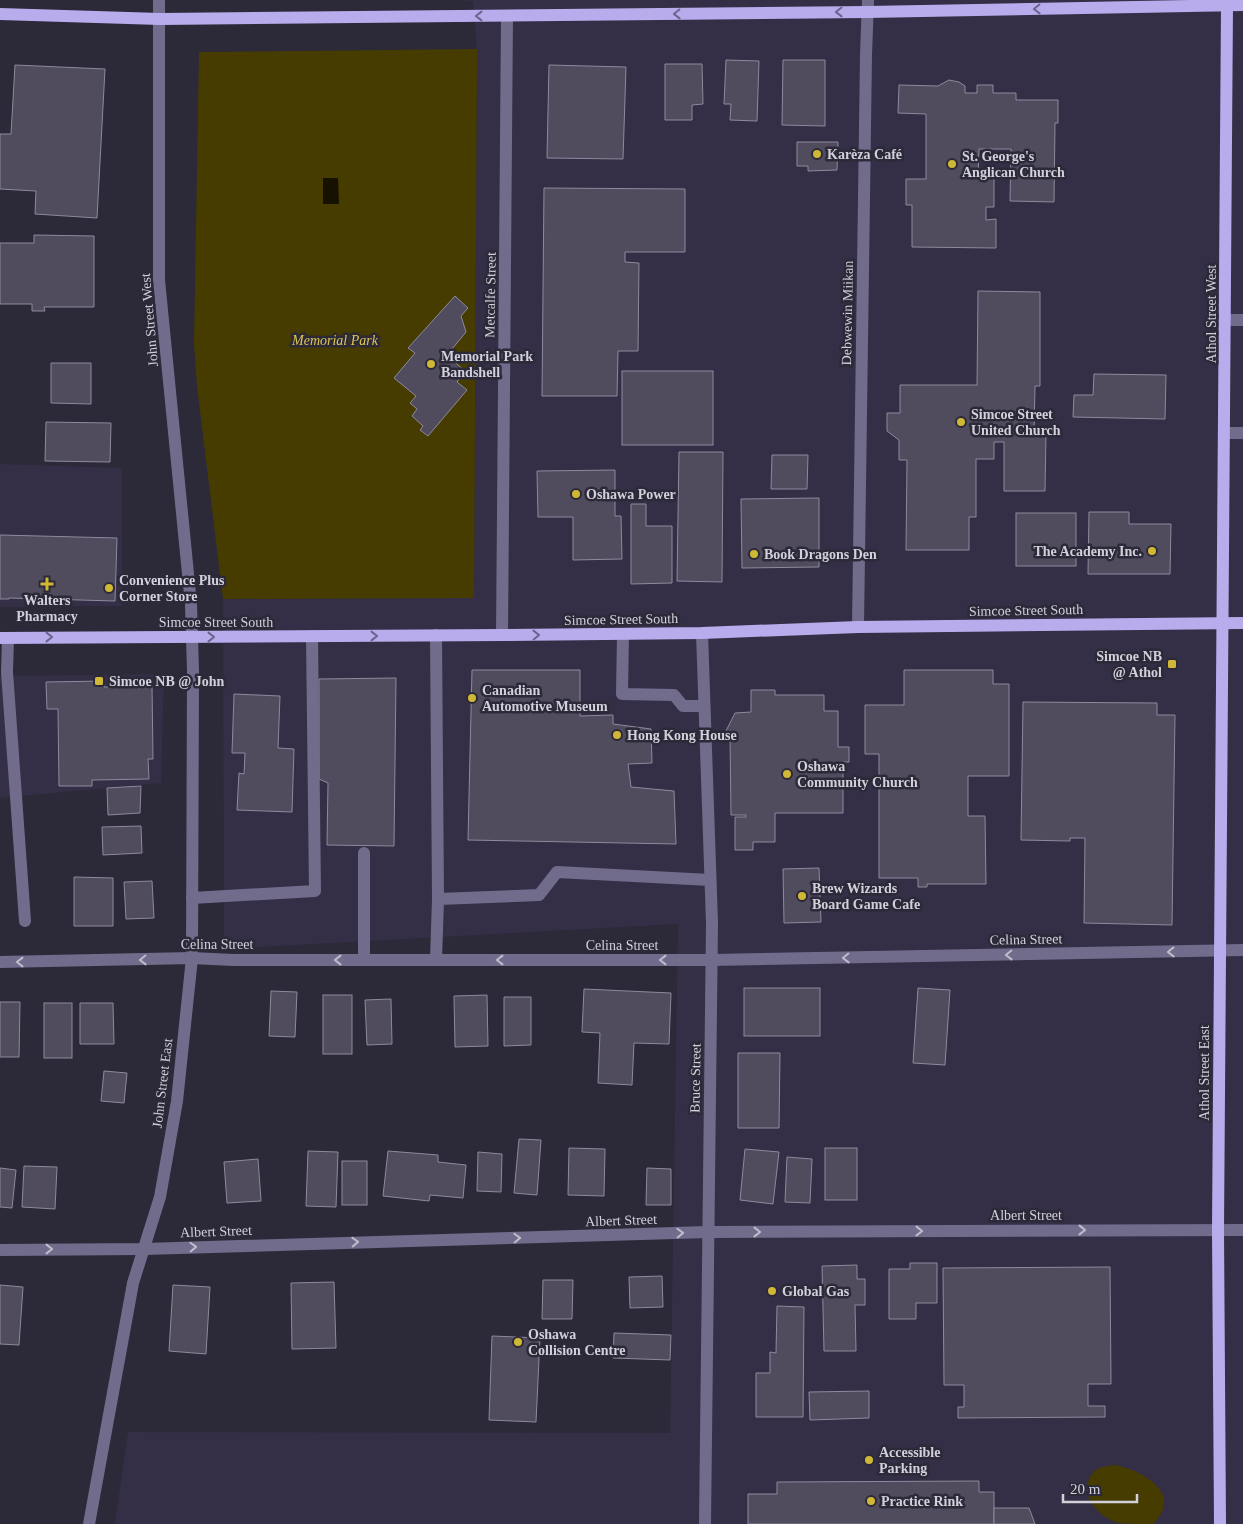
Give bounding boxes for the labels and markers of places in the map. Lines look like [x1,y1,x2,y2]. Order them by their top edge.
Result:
place label: Karèza Café [827,147,902,162]
marker: Karèza Café [811,148,823,160]
place label: St. George's Anglican Church [962,149,1065,180]
marker: St. George's Anglican Church [946,158,958,170]
place label: Memorial Park Bandshell [441,349,533,380]
marker: Memorial Park Bandshell [425,358,437,370]
place label: Simcoe Street United Church [971,407,1061,438]
marker: Simcoe Street United Church [955,416,967,428]
place label: Oshawa Power [586,487,676,502]
marker: Oshawa Power [570,488,582,500]
place label: The Academy Inc. [1034,544,1142,559]
marker: The Academy Inc. [1146,545,1158,557]
place label: Book Dragons Den [764,547,877,562]
marker: Book Dragons Den [748,548,760,560]
place label: Convenience Plus Corner Store [119,573,225,604]
marker: Walters Pharmacy [41,578,53,590]
marker: Convenience Plus Corner Store [103,582,115,594]
place label: Walters Pharmacy [16,593,78,624]
place label: Simcoe NB @ Athol [1096,649,1162,680]
marker: Simcoe NB @ Athol [1166,658,1178,670]
place label: Simcoe NB @ John [109,674,225,689]
marker: Simcoe NB @ John [93,675,105,687]
place label: Canadian Automotive Museum [482,683,608,714]
marker: Canadian Automotive Museum [466,692,478,704]
place label: Hong Kong House [627,728,737,743]
marker: Hong Kong House [611,729,623,741]
place label: Oshawa Community Church [797,759,918,790]
marker: Oshawa Community Church [781,768,793,780]
place label: Brew Wizards Board Game Cafe [812,881,920,912]
marker: Brew Wizards Board Game Cafe [796,890,808,902]
place label: Global Gas [782,1284,850,1299]
marker: Global Gas [766,1285,778,1297]
place label: Oshawa Collision Centre [528,1327,625,1358]
marker: Oshawa Collision Centre [512,1336,524,1348]
place label: Accessible Parking [879,1445,940,1476]
marker: Accessible Parking [863,1454,875,1466]
place label: Practice Rink [881,1494,963,1509]
marker: Practice Rink [865,1495,877,1507]

